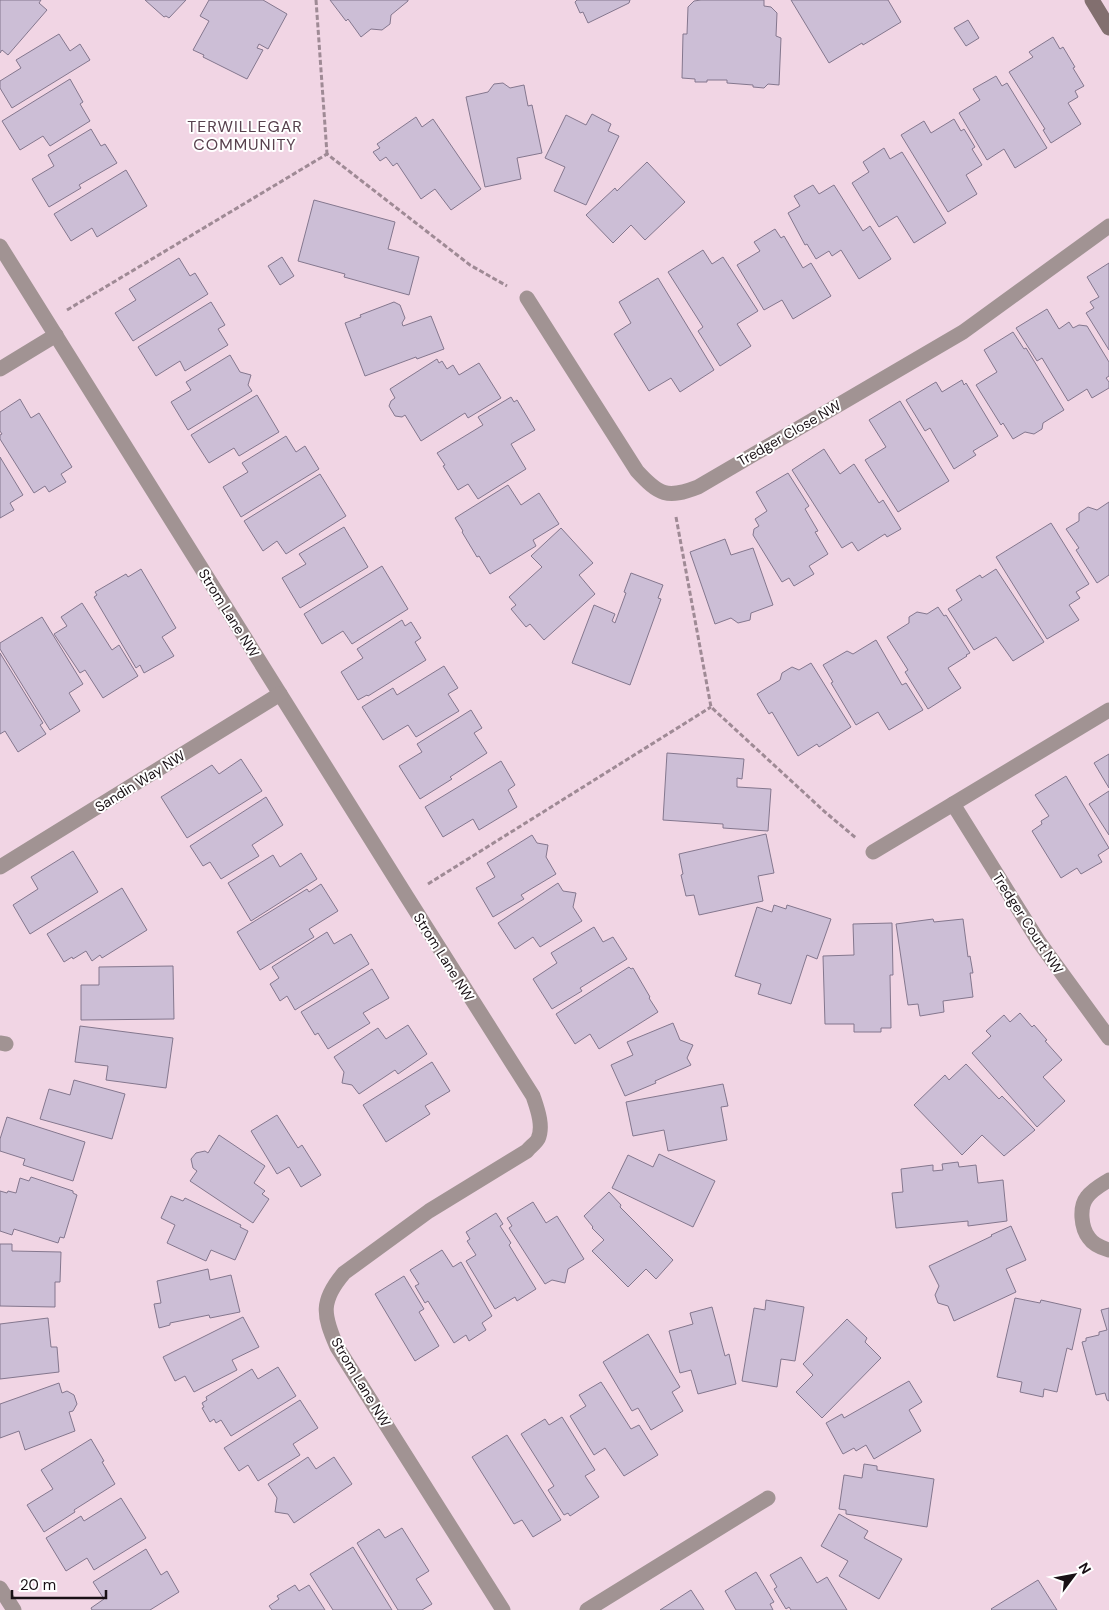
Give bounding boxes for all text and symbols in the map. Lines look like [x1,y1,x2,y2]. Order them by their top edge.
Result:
district label: TERWILLEGAR COMMUNITY [187,116,303,155]
street label: Tredger Close NW [734,396,844,470]
street label: Strom Lane NW [195,565,264,661]
street label: Sandin Way NW [92,746,189,816]
street label: Tredger Court NW [989,869,1068,977]
street label: Strom Lane NW [410,909,479,1005]
street label: Strom Lane NW [327,1334,395,1430]
north arrow [1049,1550,1099,1600]
text: N [1075,1559,1095,1577]
scale bar [12,1568,106,1600]
text: 20 m [20,1575,56,1595]

